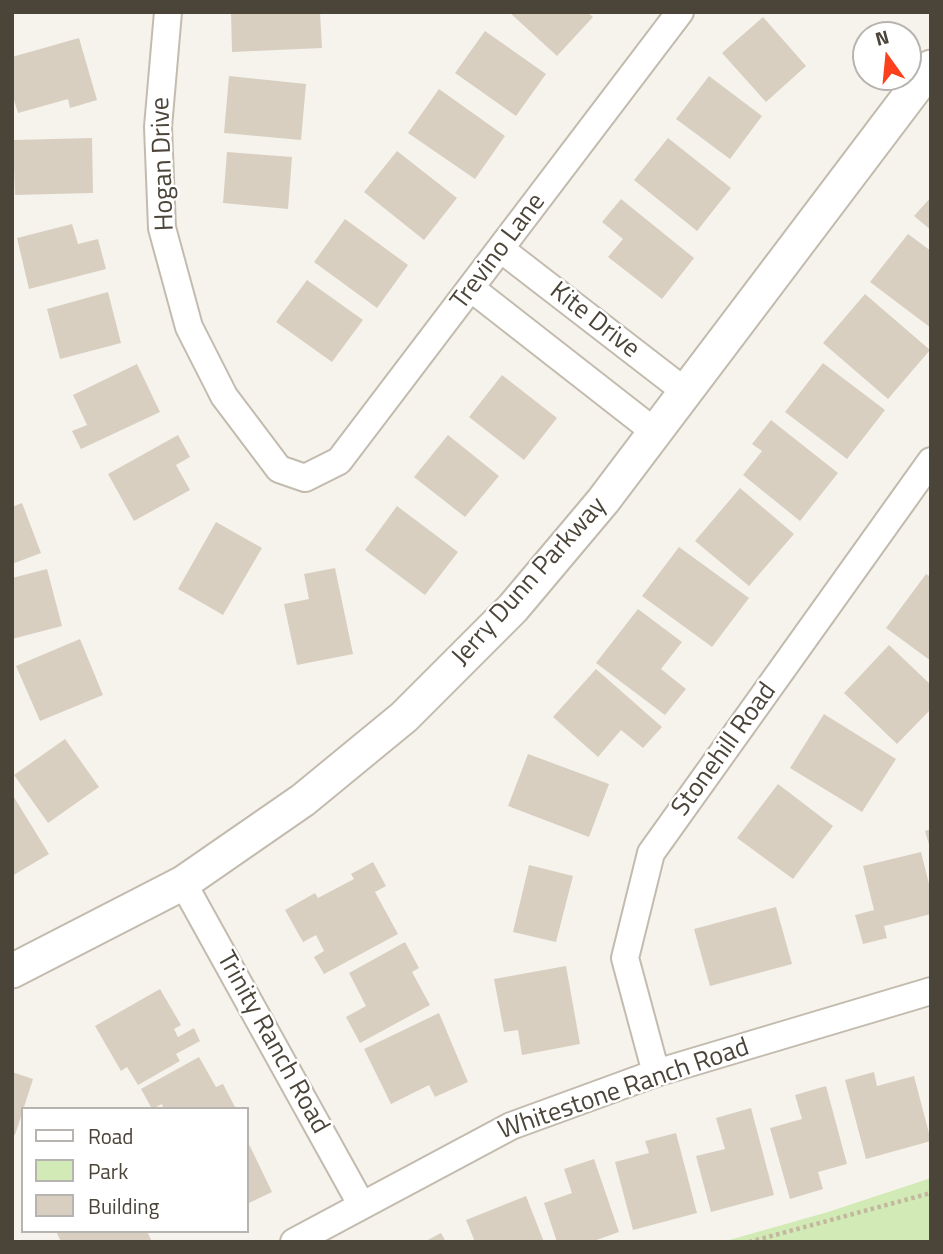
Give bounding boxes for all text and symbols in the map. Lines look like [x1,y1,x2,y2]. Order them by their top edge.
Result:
north arrow [852,21,922,91]
text: N [872,21,892,53]
street label: Hogan Drive [146,96,182,232]
street label: Trevino Lane [445,188,553,316]
street label: Kite Drive [543,276,645,366]
street label: Jerry Dunn Parkway [446,491,614,673]
street label: Stonehill Road [666,677,784,823]
street label: Trinity Ranch Road [209,946,335,1140]
street label: Whitestone Ranch Road [495,1032,753,1148]
legend [21,1107,248,1233]
text: Road [88,1120,133,1152]
text: Park [88,1155,128,1187]
text: Building [88,1190,159,1222]

